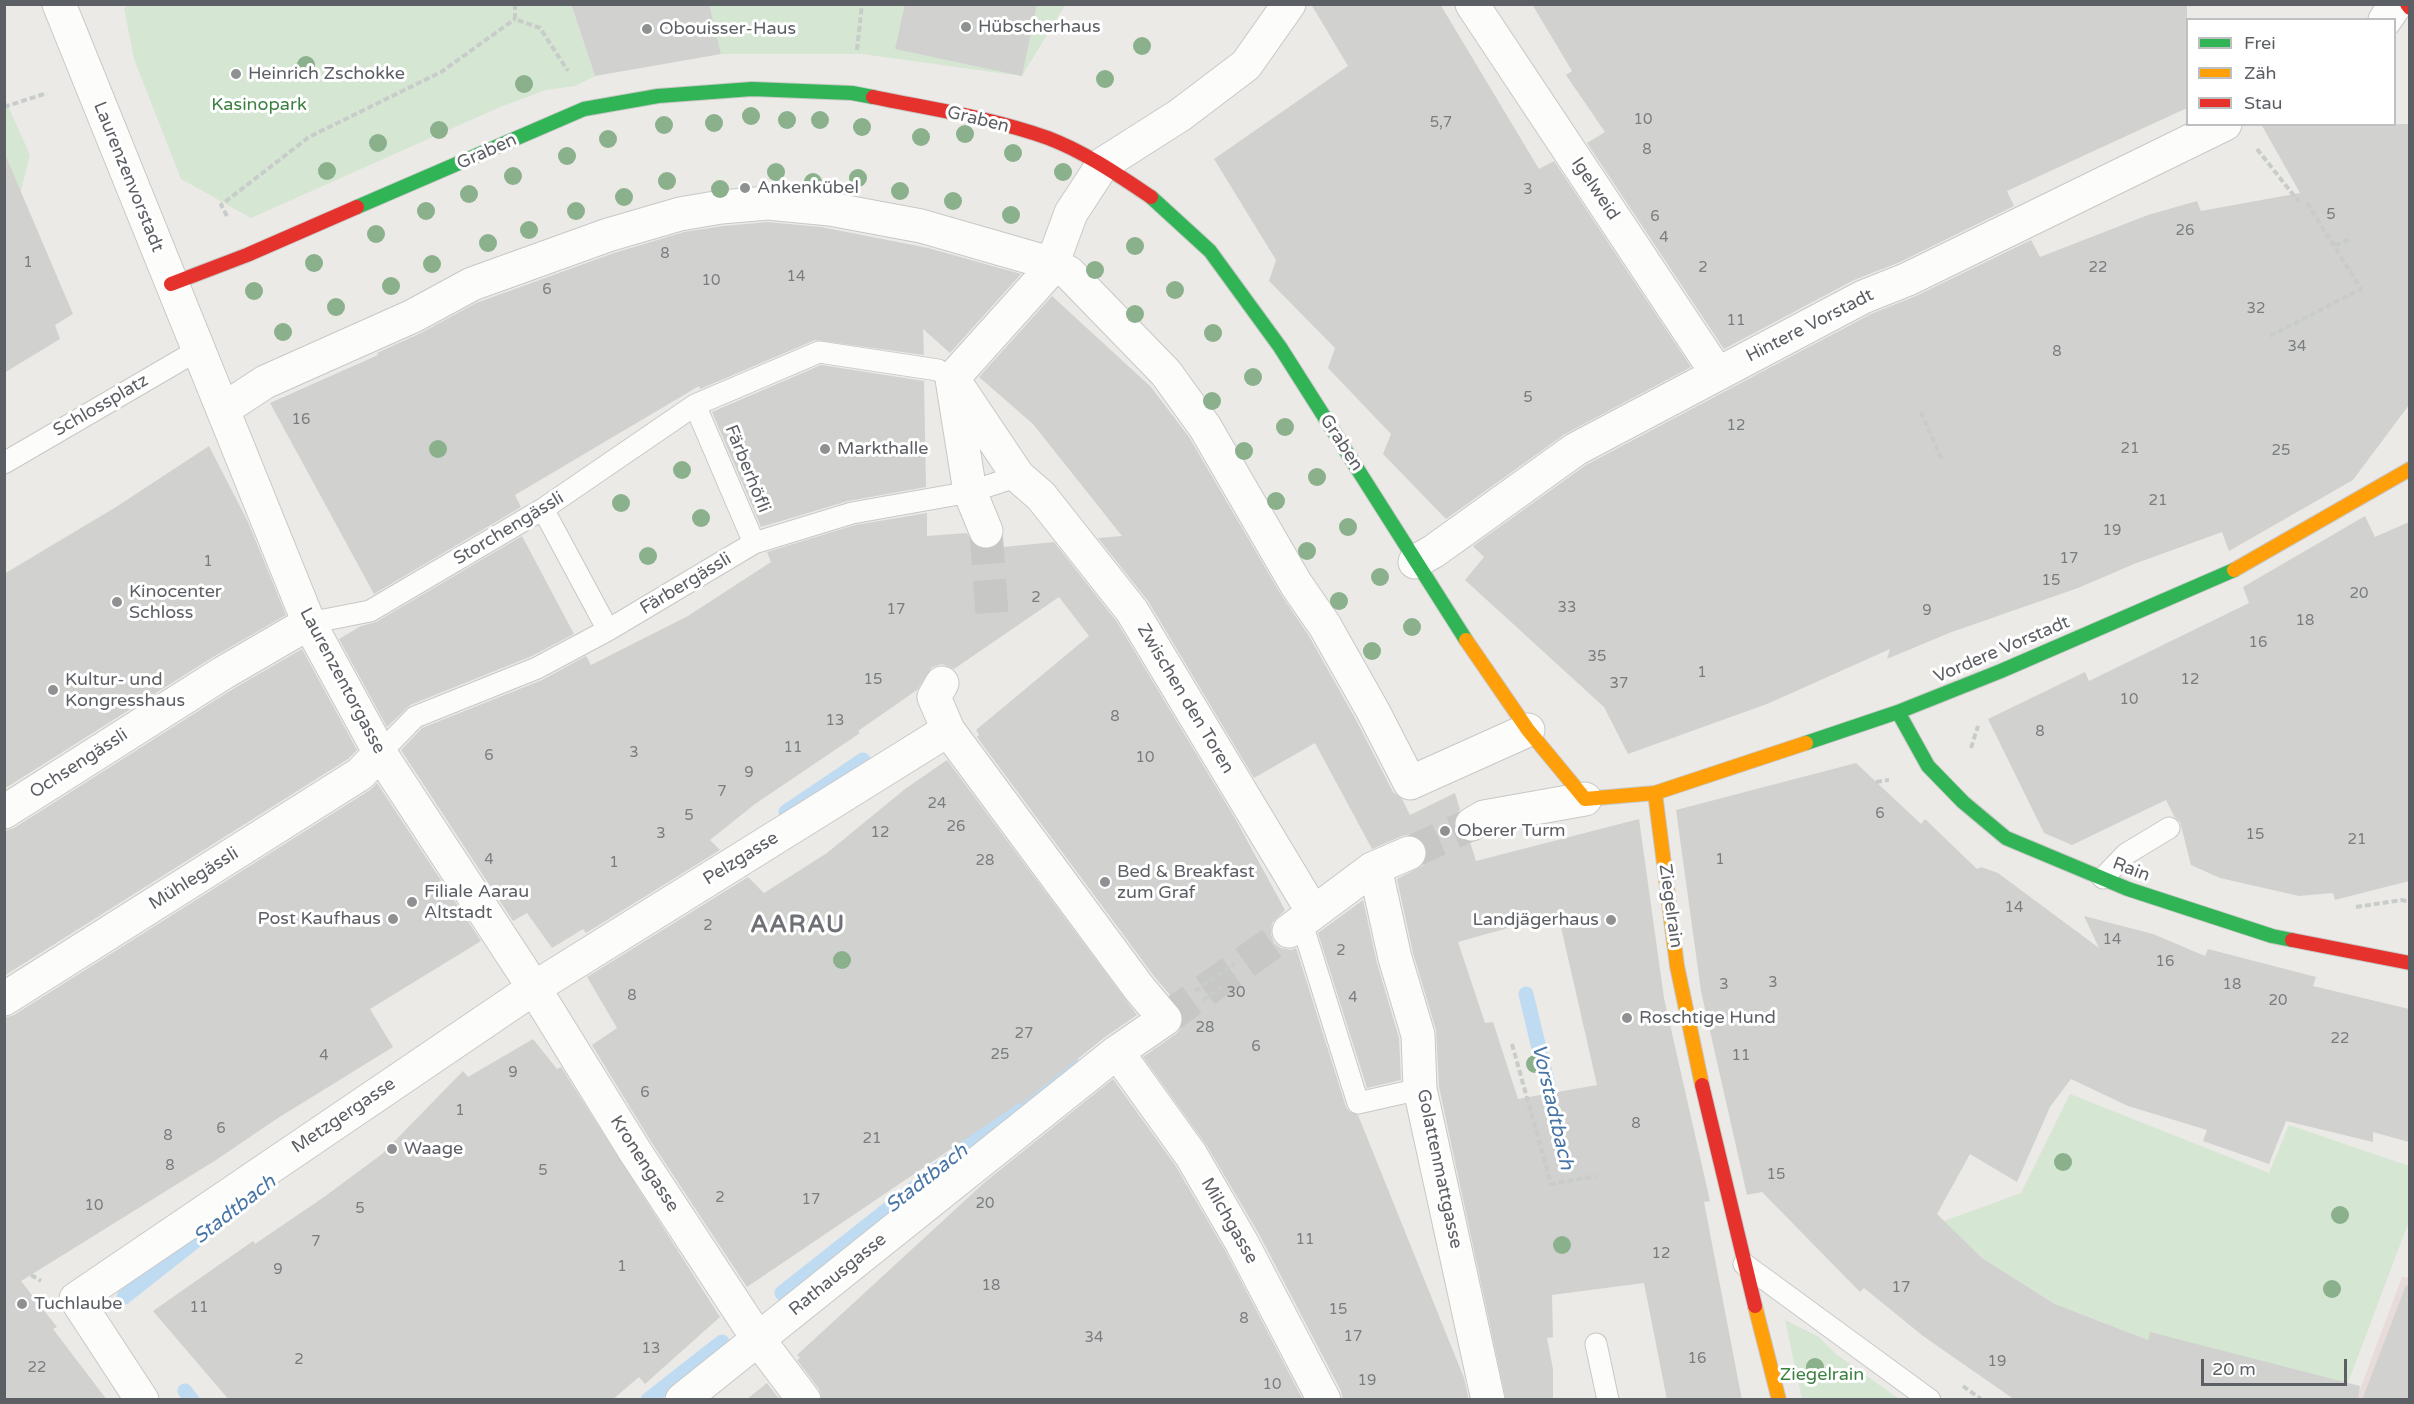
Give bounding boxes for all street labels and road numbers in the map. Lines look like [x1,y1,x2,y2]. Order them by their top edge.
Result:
street label: Laurenzenvorstadt [88,99,168,255]
street label: Graben [945,102,1011,138]
street label: Graben [454,129,520,175]
street label: Igelweid [1566,154,1624,224]
street label: Hintere Vorstadt [1743,285,1877,367]
street label: Schlossplatz [50,370,152,442]
street label: Graben [1315,411,1367,475]
street label: Färberhöfli [720,422,774,516]
street label: Storchengässli [450,488,568,570]
street label: Färbergässli [637,548,735,620]
street label: Laurenzentorgasse [294,604,390,758]
street label: Vordere Vorstadt [1931,612,2073,688]
street label: Zwischen den Toren [1132,620,1238,778]
street label: Ochsengässli [26,724,132,804]
street label: Pelzgasse [699,827,783,891]
street label: Mühlegässli [145,843,243,915]
street label: Rain [2109,853,2153,887]
street label: Ziegelrain [1653,863,1687,949]
street label: Metzgergasse [288,1073,400,1159]
street label: Golattenmattgasse [1412,1087,1466,1251]
street label: Kronengasse [605,1112,683,1216]
street label: Milchgasse [1196,1174,1262,1268]
street label: Rathausgasse [785,1229,891,1321]

